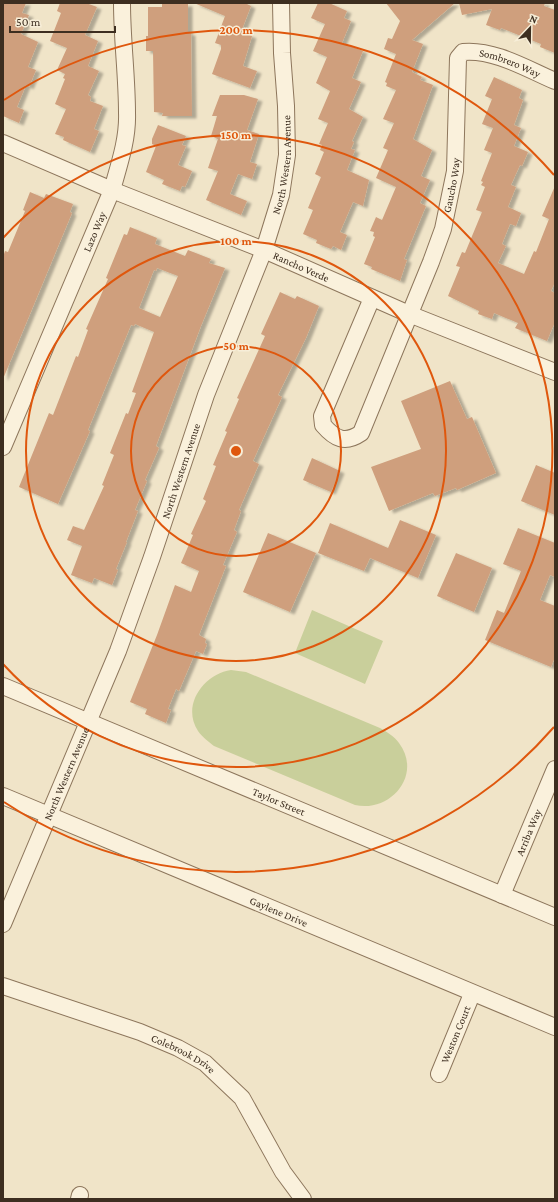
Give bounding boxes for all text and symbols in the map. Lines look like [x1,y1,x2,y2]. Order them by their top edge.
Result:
scale bar [10,8,115,34]
north arrow [510,8,550,48]
text: N [528,12,540,26]
text: 50 m [16,15,41,29]
text: 200 m [219,23,253,37]
street label: Sombrero Way [478,46,543,81]
street label: North Western Avenue [269,115,293,215]
text: 150 m [221,128,252,142]
street label: Gaucho Way [441,157,462,214]
street label: Lazo Way [81,209,109,253]
text: 100 m [220,234,253,248]
street label: Rancho Verde [272,249,331,284]
text: 50 m [223,339,250,353]
street label: North Western Avenue [159,421,202,520]
centre of rings [229,444,243,458]
street label: North Western Avenue [41,725,91,822]
street label: Taylor Street [251,785,307,818]
street label: Arriba Way [513,806,545,857]
street label: Gaylene Drive [248,894,310,929]
street label: Weston Court [438,1003,473,1065]
street label: Colebrook Drive [150,1031,218,1076]

